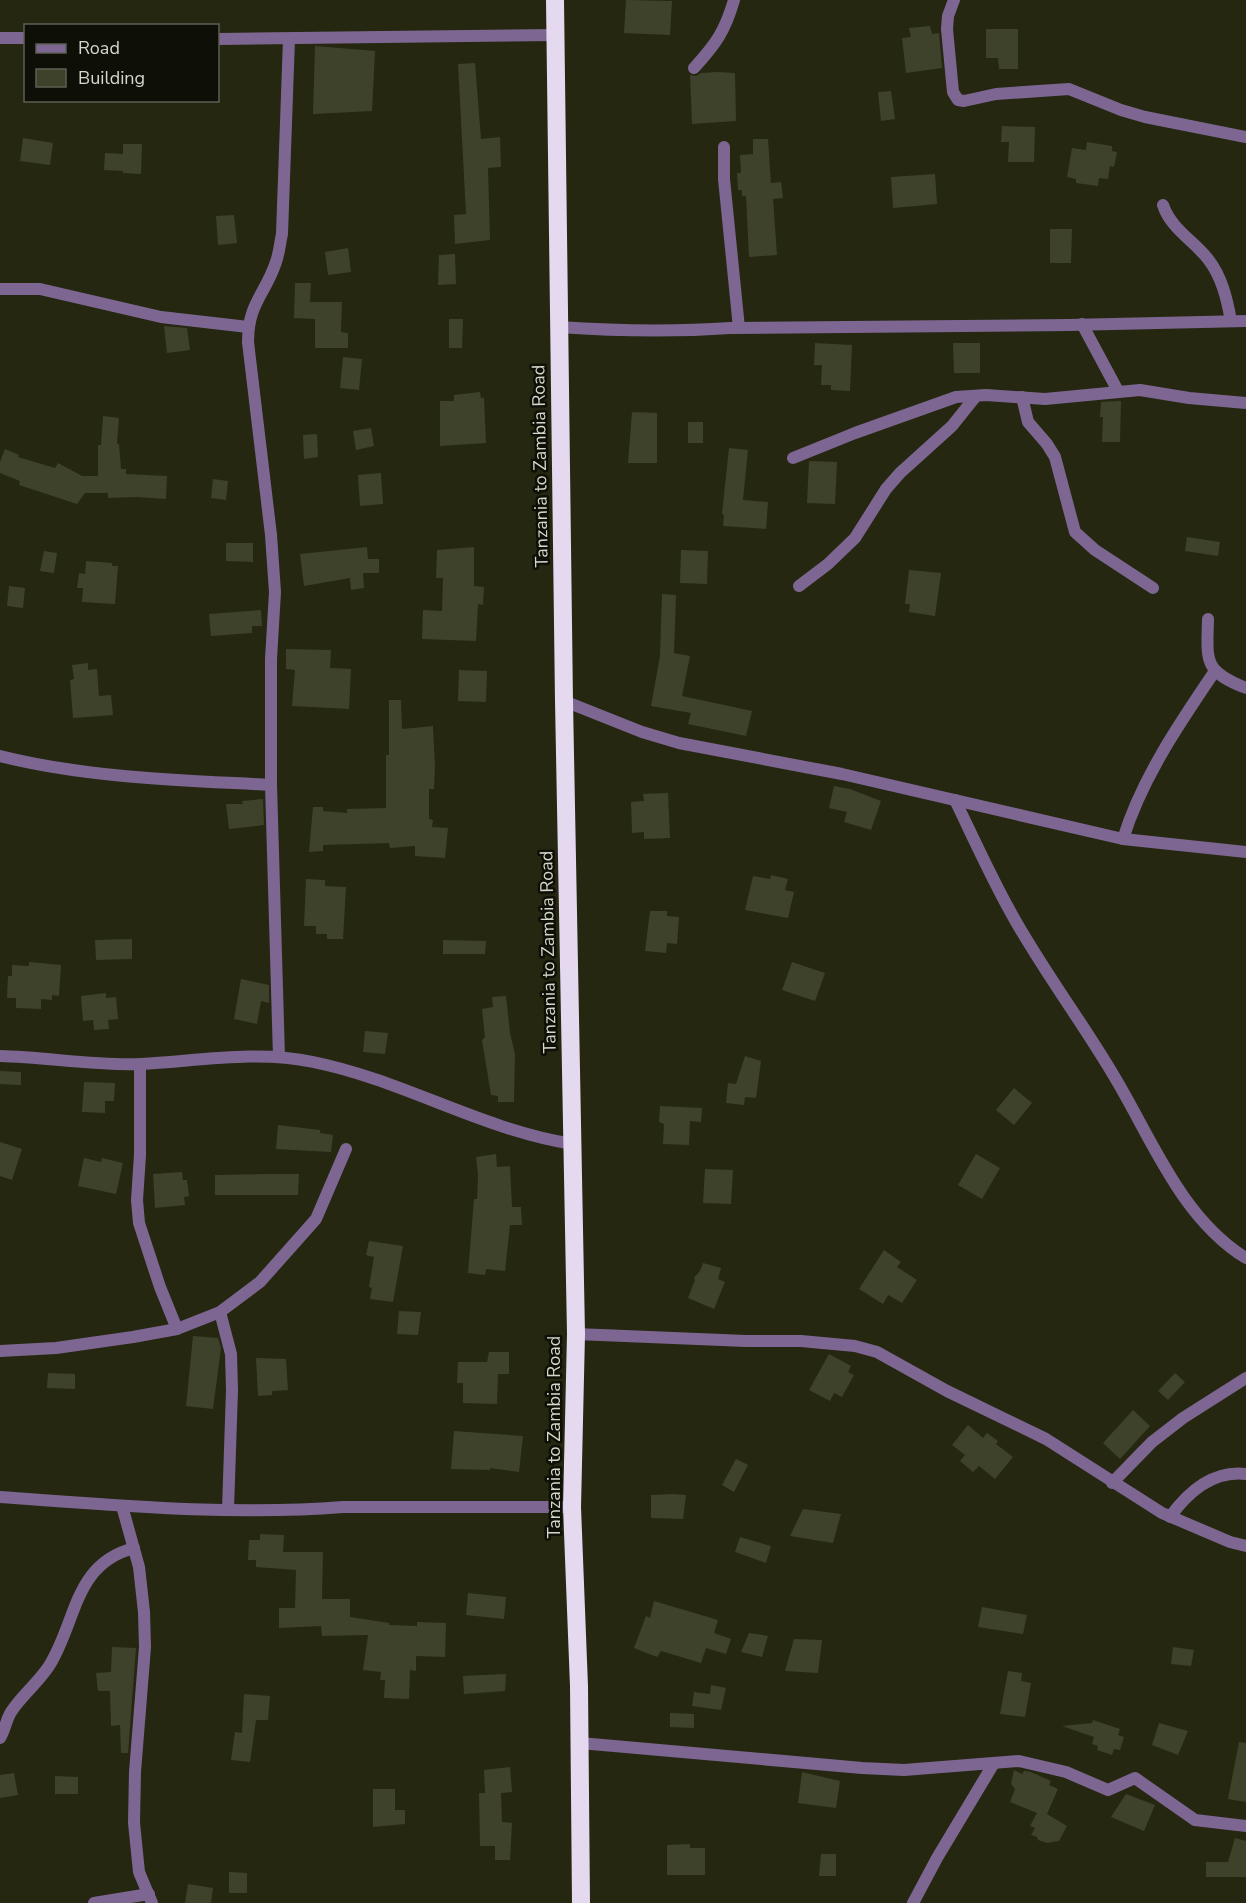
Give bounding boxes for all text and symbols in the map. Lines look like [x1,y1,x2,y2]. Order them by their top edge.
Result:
legend [24,24,219,102]
text: Road [78,36,120,60]
text: Building [78,66,145,90]
street label: Tanzania to Zambia Road [526,365,554,567]
street label: Tanzania to Zambia Road [534,851,562,1053]
street label: Tanzania to Zambia Road [542,1336,566,1538]

